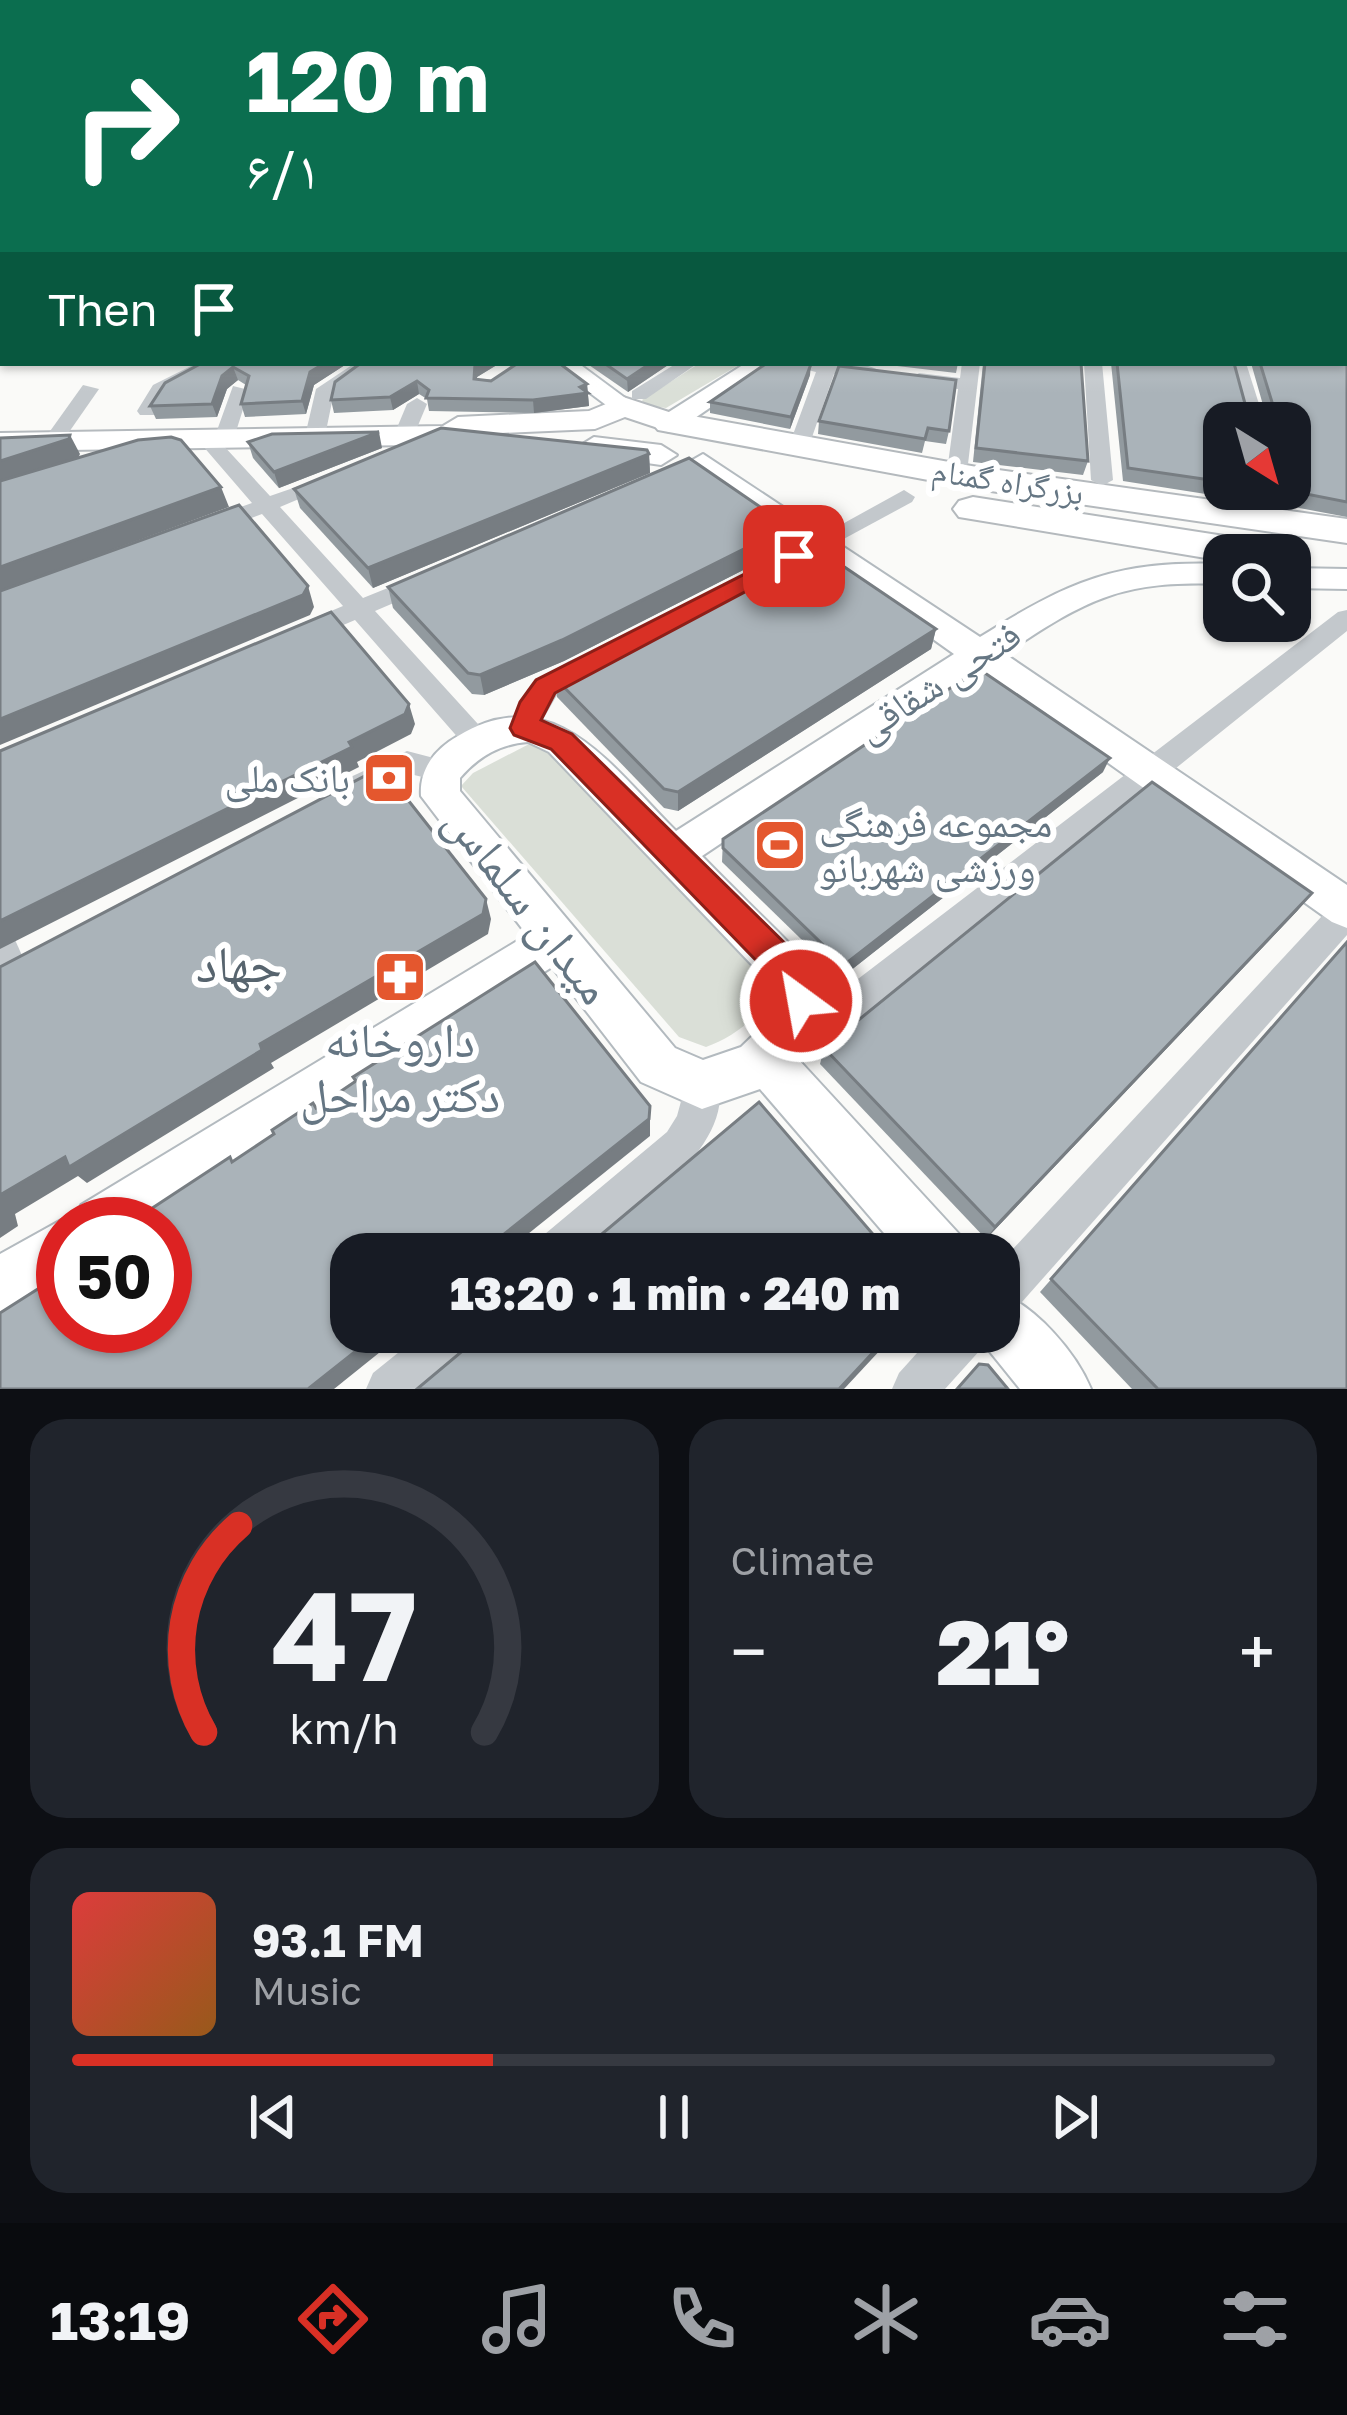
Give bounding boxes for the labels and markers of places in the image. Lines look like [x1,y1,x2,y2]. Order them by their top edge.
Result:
pin [743,505,845,607]
bank icon: بانک ملی [361,750,417,806]
place label: بانک ملی [225,754,350,803]
place label: مجموعه فرهنگی ورزشی شهربانو [819,799,1052,893]
sports icon: مجموعه فرهنگی ورزشی شهربانو [752,817,808,873]
pharmacy icon: داروخانه دکتر مراحل [372,949,428,1005]
place label: داروخانه دکتر مراحل [300,1010,500,1125]

